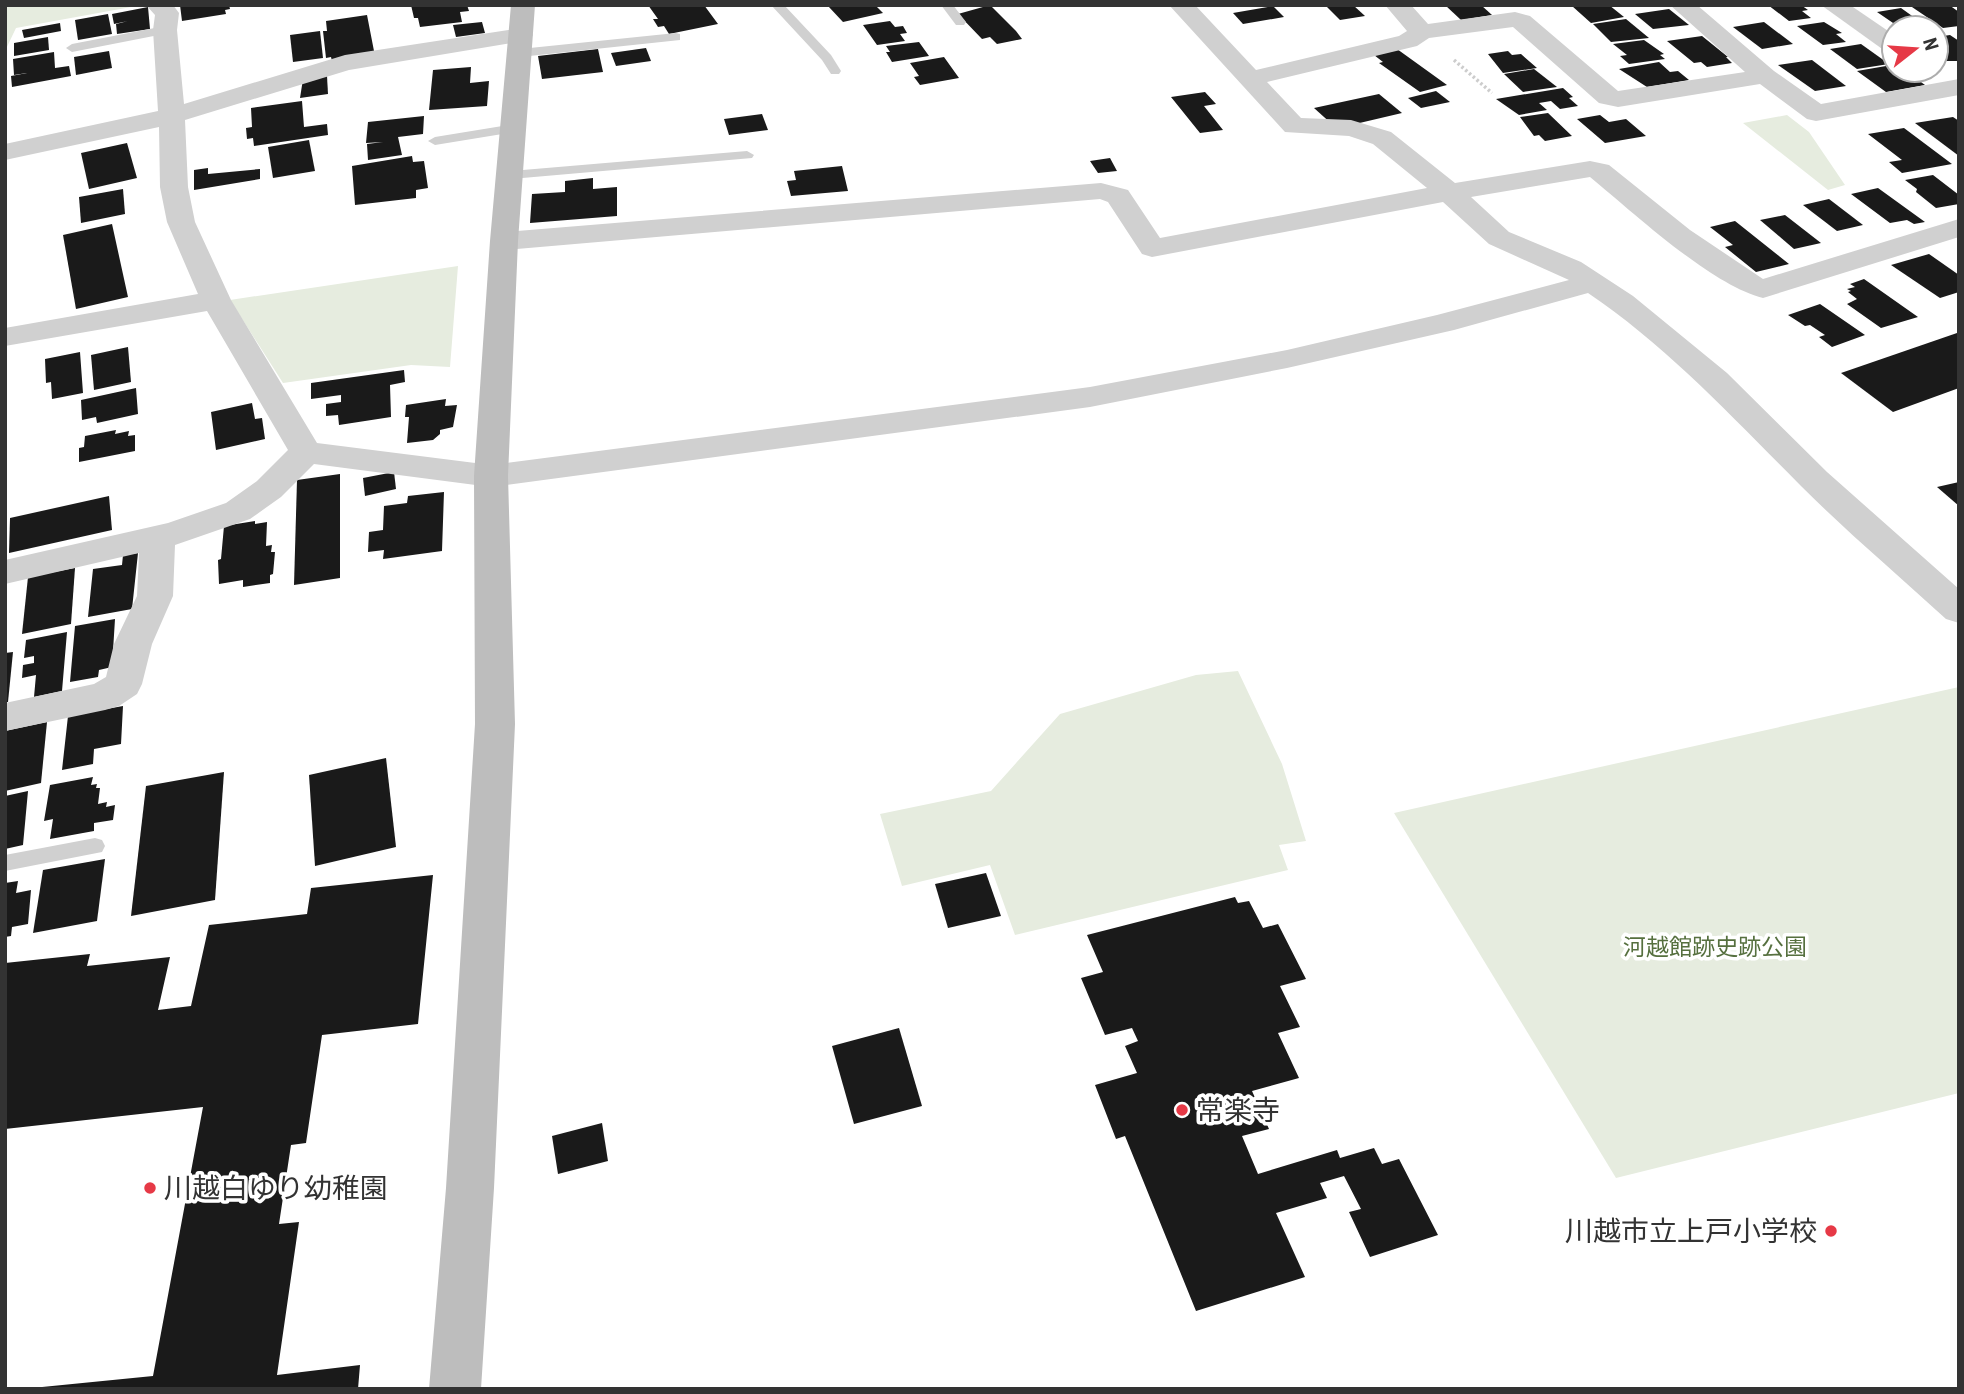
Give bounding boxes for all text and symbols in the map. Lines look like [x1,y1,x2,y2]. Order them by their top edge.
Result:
north arrow [1880,14,1950,84]
text: N [1918,35,1943,53]
park label: 河越館跡史跡公園 [1623,934,1807,961]
place label: 常楽寺 [1196,1094,1280,1127]
marker: 常楽寺 [1174,1102,1190,1118]
place label: 川越白ゆり幼稚園 [164,1172,388,1205]
marker: 川越白ゆり幼稚園 [142,1180,158,1196]
place label: 川越市立上戸小学校 [1565,1215,1817,1248]
marker: 川越市立上戸小学校 [1823,1223,1839,1239]

